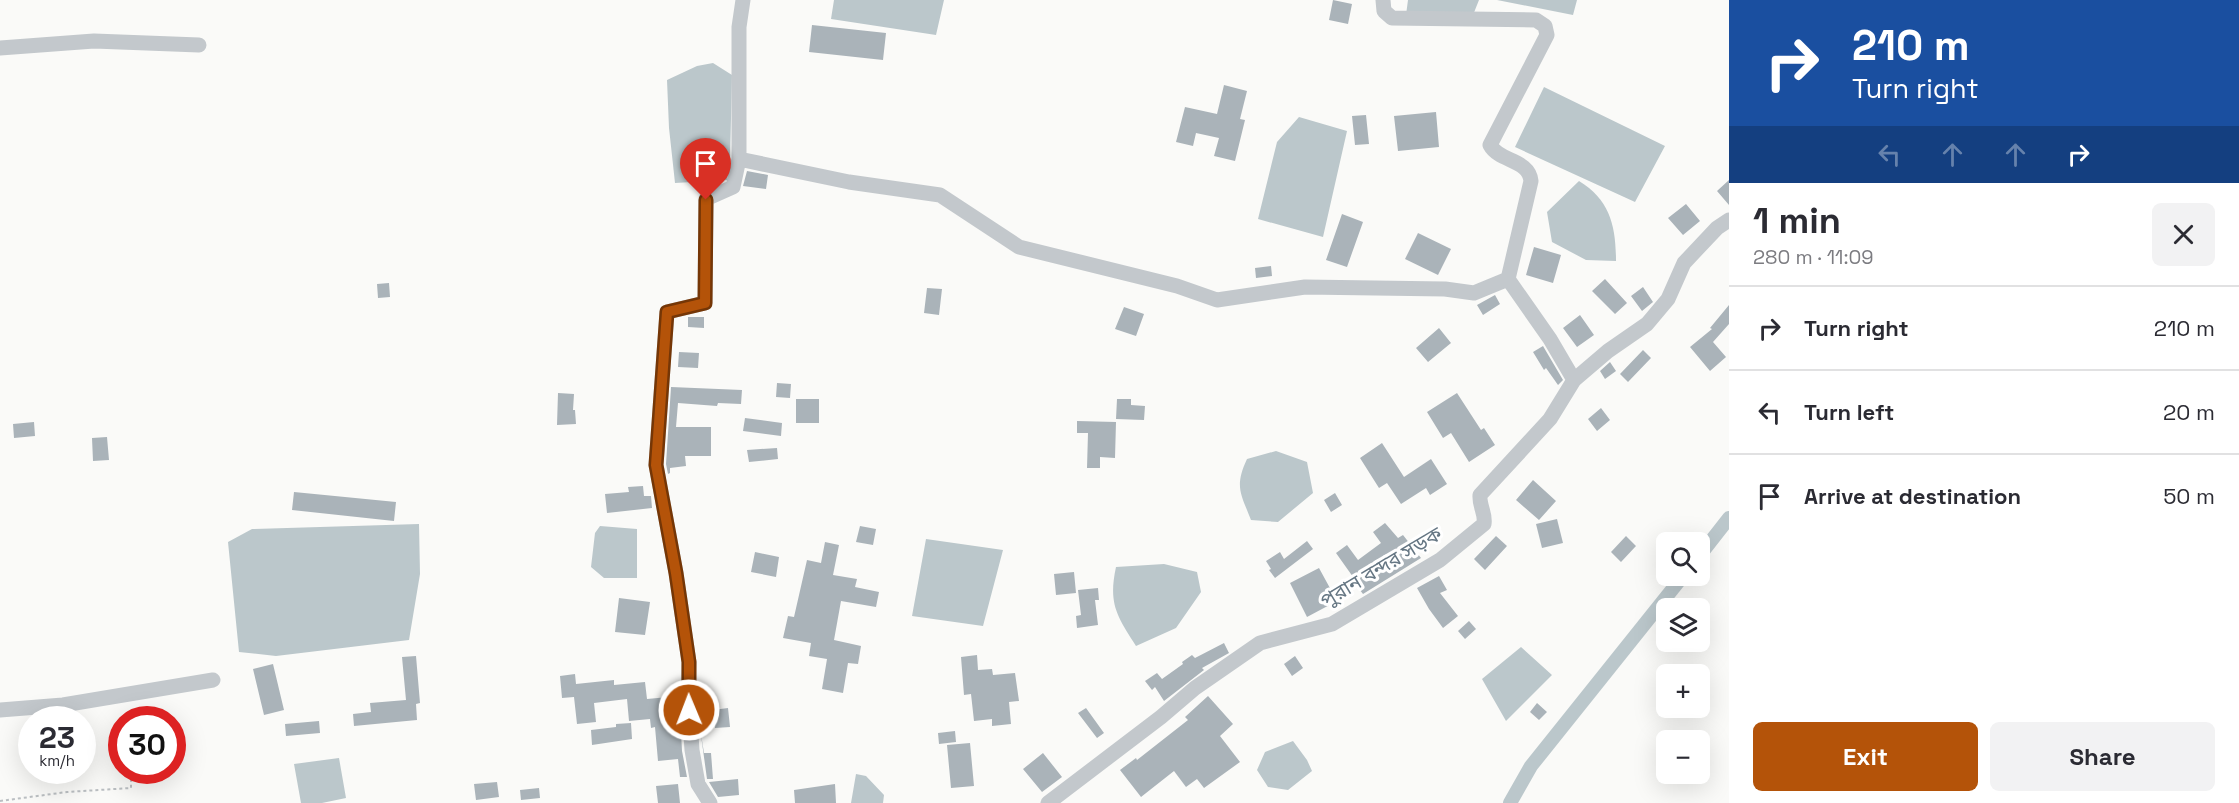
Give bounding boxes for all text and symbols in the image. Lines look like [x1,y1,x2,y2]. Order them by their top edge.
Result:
text: 210 m [1852,19,1970,72]
icon: right [1753,24,1831,102]
text: Turn right [1852,71,1979,106]
pin [680,138,731,200]
icon: left [1873,138,1906,171]
icon: ahead [1936,138,1969,171]
icon: ahead [1999,138,2032,171]
icon: right [2062,138,2095,171]
icon: arrive [689,147,722,180]
text: 1 min [1753,198,1841,244]
button: close [2152,203,2215,266]
text: 280 m · 11:09 [1753,244,1874,270]
icon: right [1753,312,1786,345]
text: Turn right [1804,314,1909,342]
text: 210 m [2154,314,2215,342]
icon: left [1753,396,1786,429]
text: Turn left [1804,398,1894,426]
text: 20 m [2163,398,2215,426]
icon: arrive [1753,480,1786,513]
text: Arrive at destination [1804,482,2021,510]
text: 50 m [2163,482,2215,510]
street label: পুরান বন্দর সড়ক [1315,520,1447,614]
map controls [1656,532,1710,784]
button: search [1656,532,1710,586]
button: layers [1656,598,1710,652]
button: + [1656,664,1710,718]
position arrow [657,678,721,742]
speed limit sign: 30 [108,706,186,784]
text: 23 [39,718,75,757]
button: Exit [1753,722,1978,791]
button: Share [1990,722,2215,791]
button: − [1656,730,1710,784]
text: km/h [39,751,75,770]

